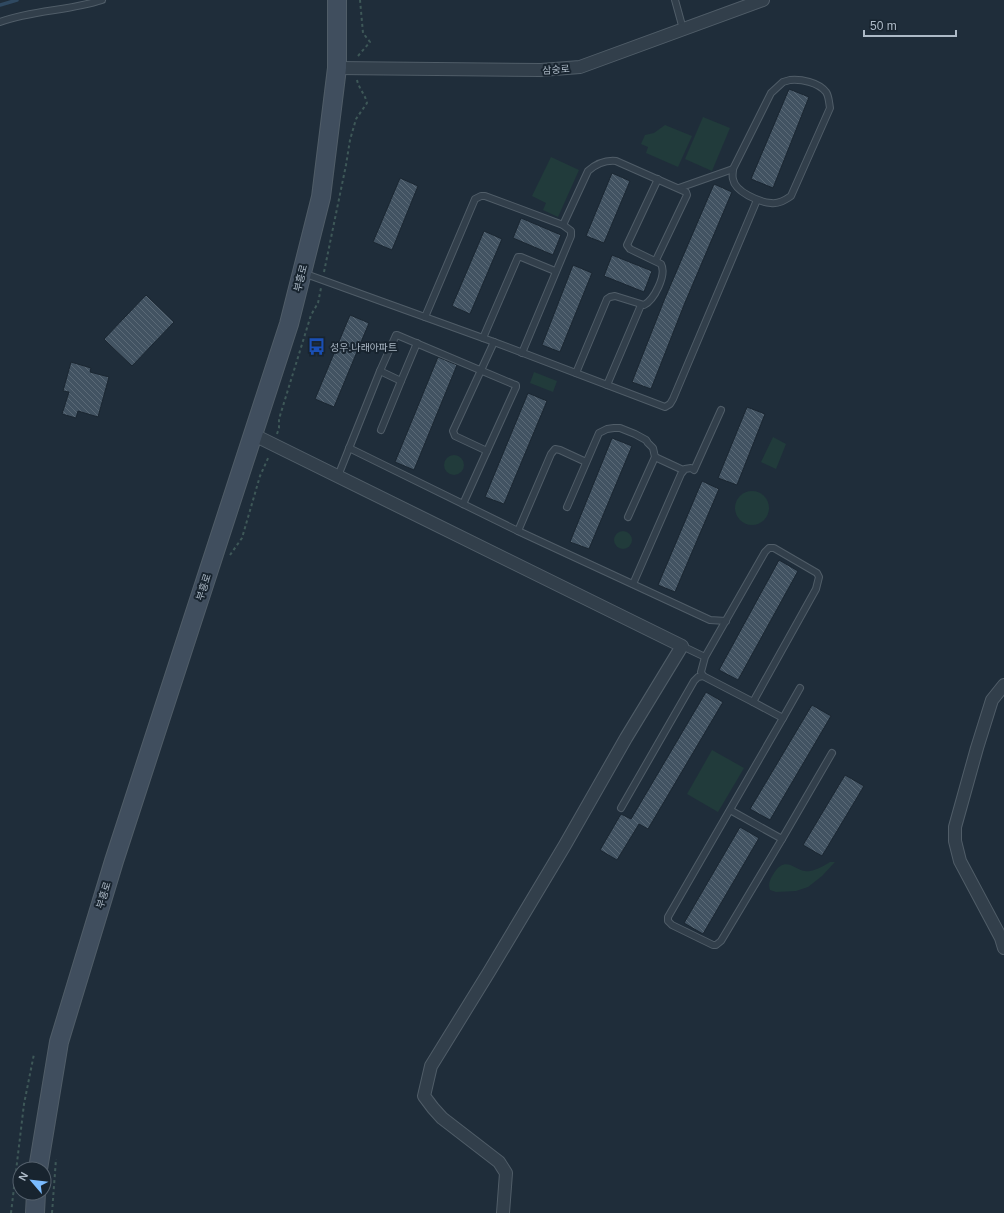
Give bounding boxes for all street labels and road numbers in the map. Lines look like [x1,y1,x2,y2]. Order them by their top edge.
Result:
street label: 삼숭로 [542,63,570,76]
street label: 부흥로 [292,263,309,293]
street label: 부흥로 [194,572,213,602]
street label: 부흥로 [94,880,113,910]

